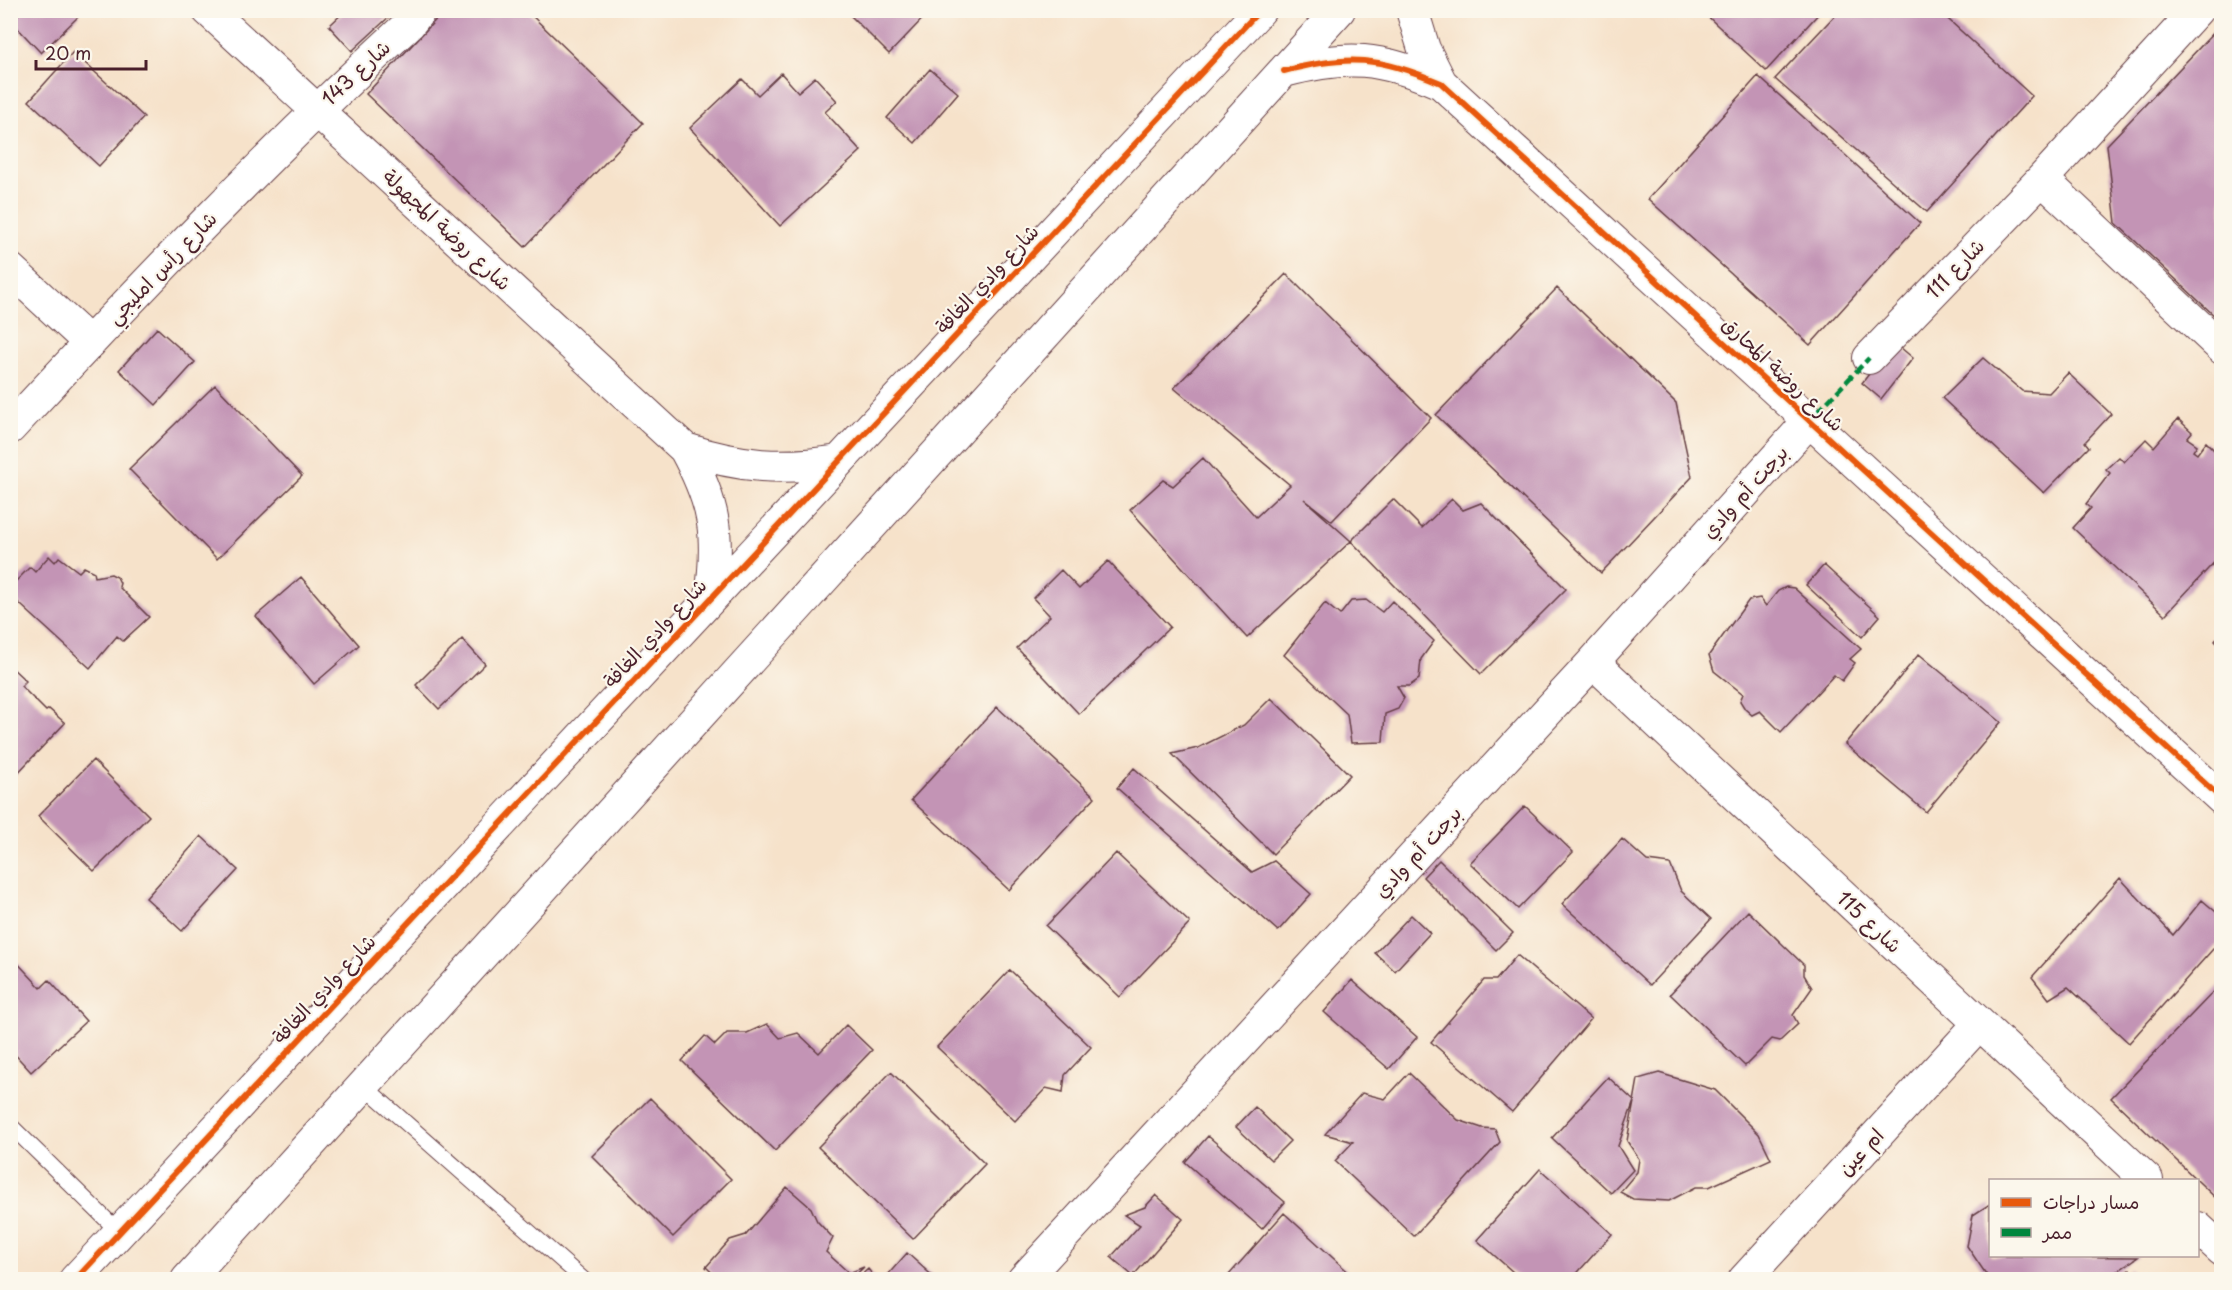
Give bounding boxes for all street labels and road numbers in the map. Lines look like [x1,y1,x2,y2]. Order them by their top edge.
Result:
street label: شارع 143 [314,32,397,112]
street label: شارع روضة المجهولة [377,161,519,297]
street label: شارع رأس امليجي [99,204,226,333]
street label: شارع وادي الغافة [927,217,1046,341]
street label: شارع 111 [1918,231,1991,305]
street label: شارع روضة المحارق [1716,309,1851,438]
street label: برجت أم وادي [1694,438,1795,545]
street label: شارع وادي الغافة [595,571,714,695]
street label: برجت أم وادي [1366,798,1469,905]
street label: شارع 115 [1830,883,1909,959]
street label: شارع وادي الغافة [264,927,383,1051]
street label: ام عين [1830,1121,1891,1183]

